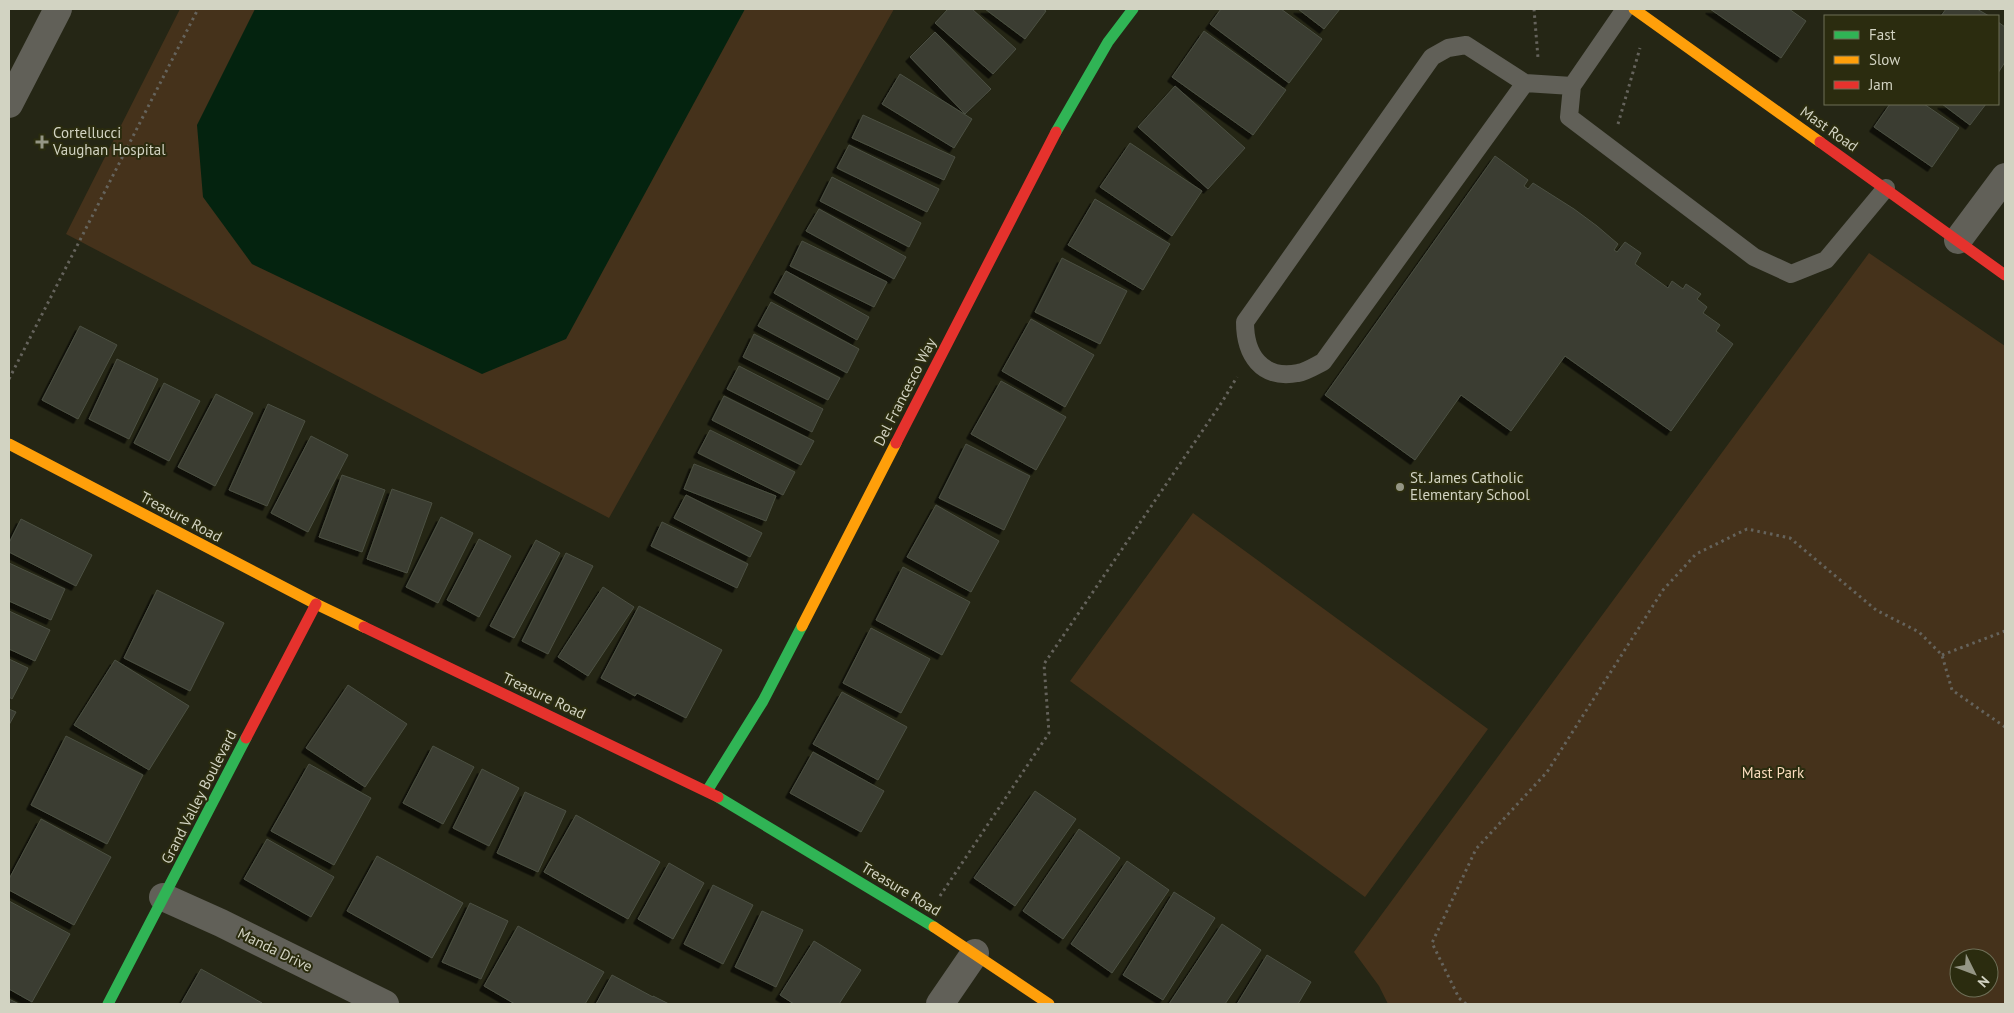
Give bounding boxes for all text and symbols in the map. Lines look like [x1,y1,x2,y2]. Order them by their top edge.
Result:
legend [1824,15,1999,105]
text: Fast [1869,25,1896,44]
text: Slow [1869,50,1900,69]
text: Jam [1868,75,1893,94]
street label: Mast Road [1797,102,1862,155]
place label: Cortellucci Vaughan Hospital [52,123,166,159]
marker: Cortellucci Vaughan Hospital [35,135,49,149]
street label: Del Francesco Way [869,334,940,449]
place label: St. James Catholic Elementary School [1410,468,1530,504]
marker: St. James Catholic Elementary School [1394,481,1406,493]
street label: Treasure Road [137,487,225,546]
street label: Treasure Road [500,668,589,723]
street label: Grand Valley Boulevard [157,727,241,867]
park label: Mast Park [1742,763,1805,782]
street label: Treasure Road [858,857,945,920]
street label: Manda Drive [235,923,316,976]
north arrow [1949,948,1999,998]
text: N [1974,972,1993,991]

